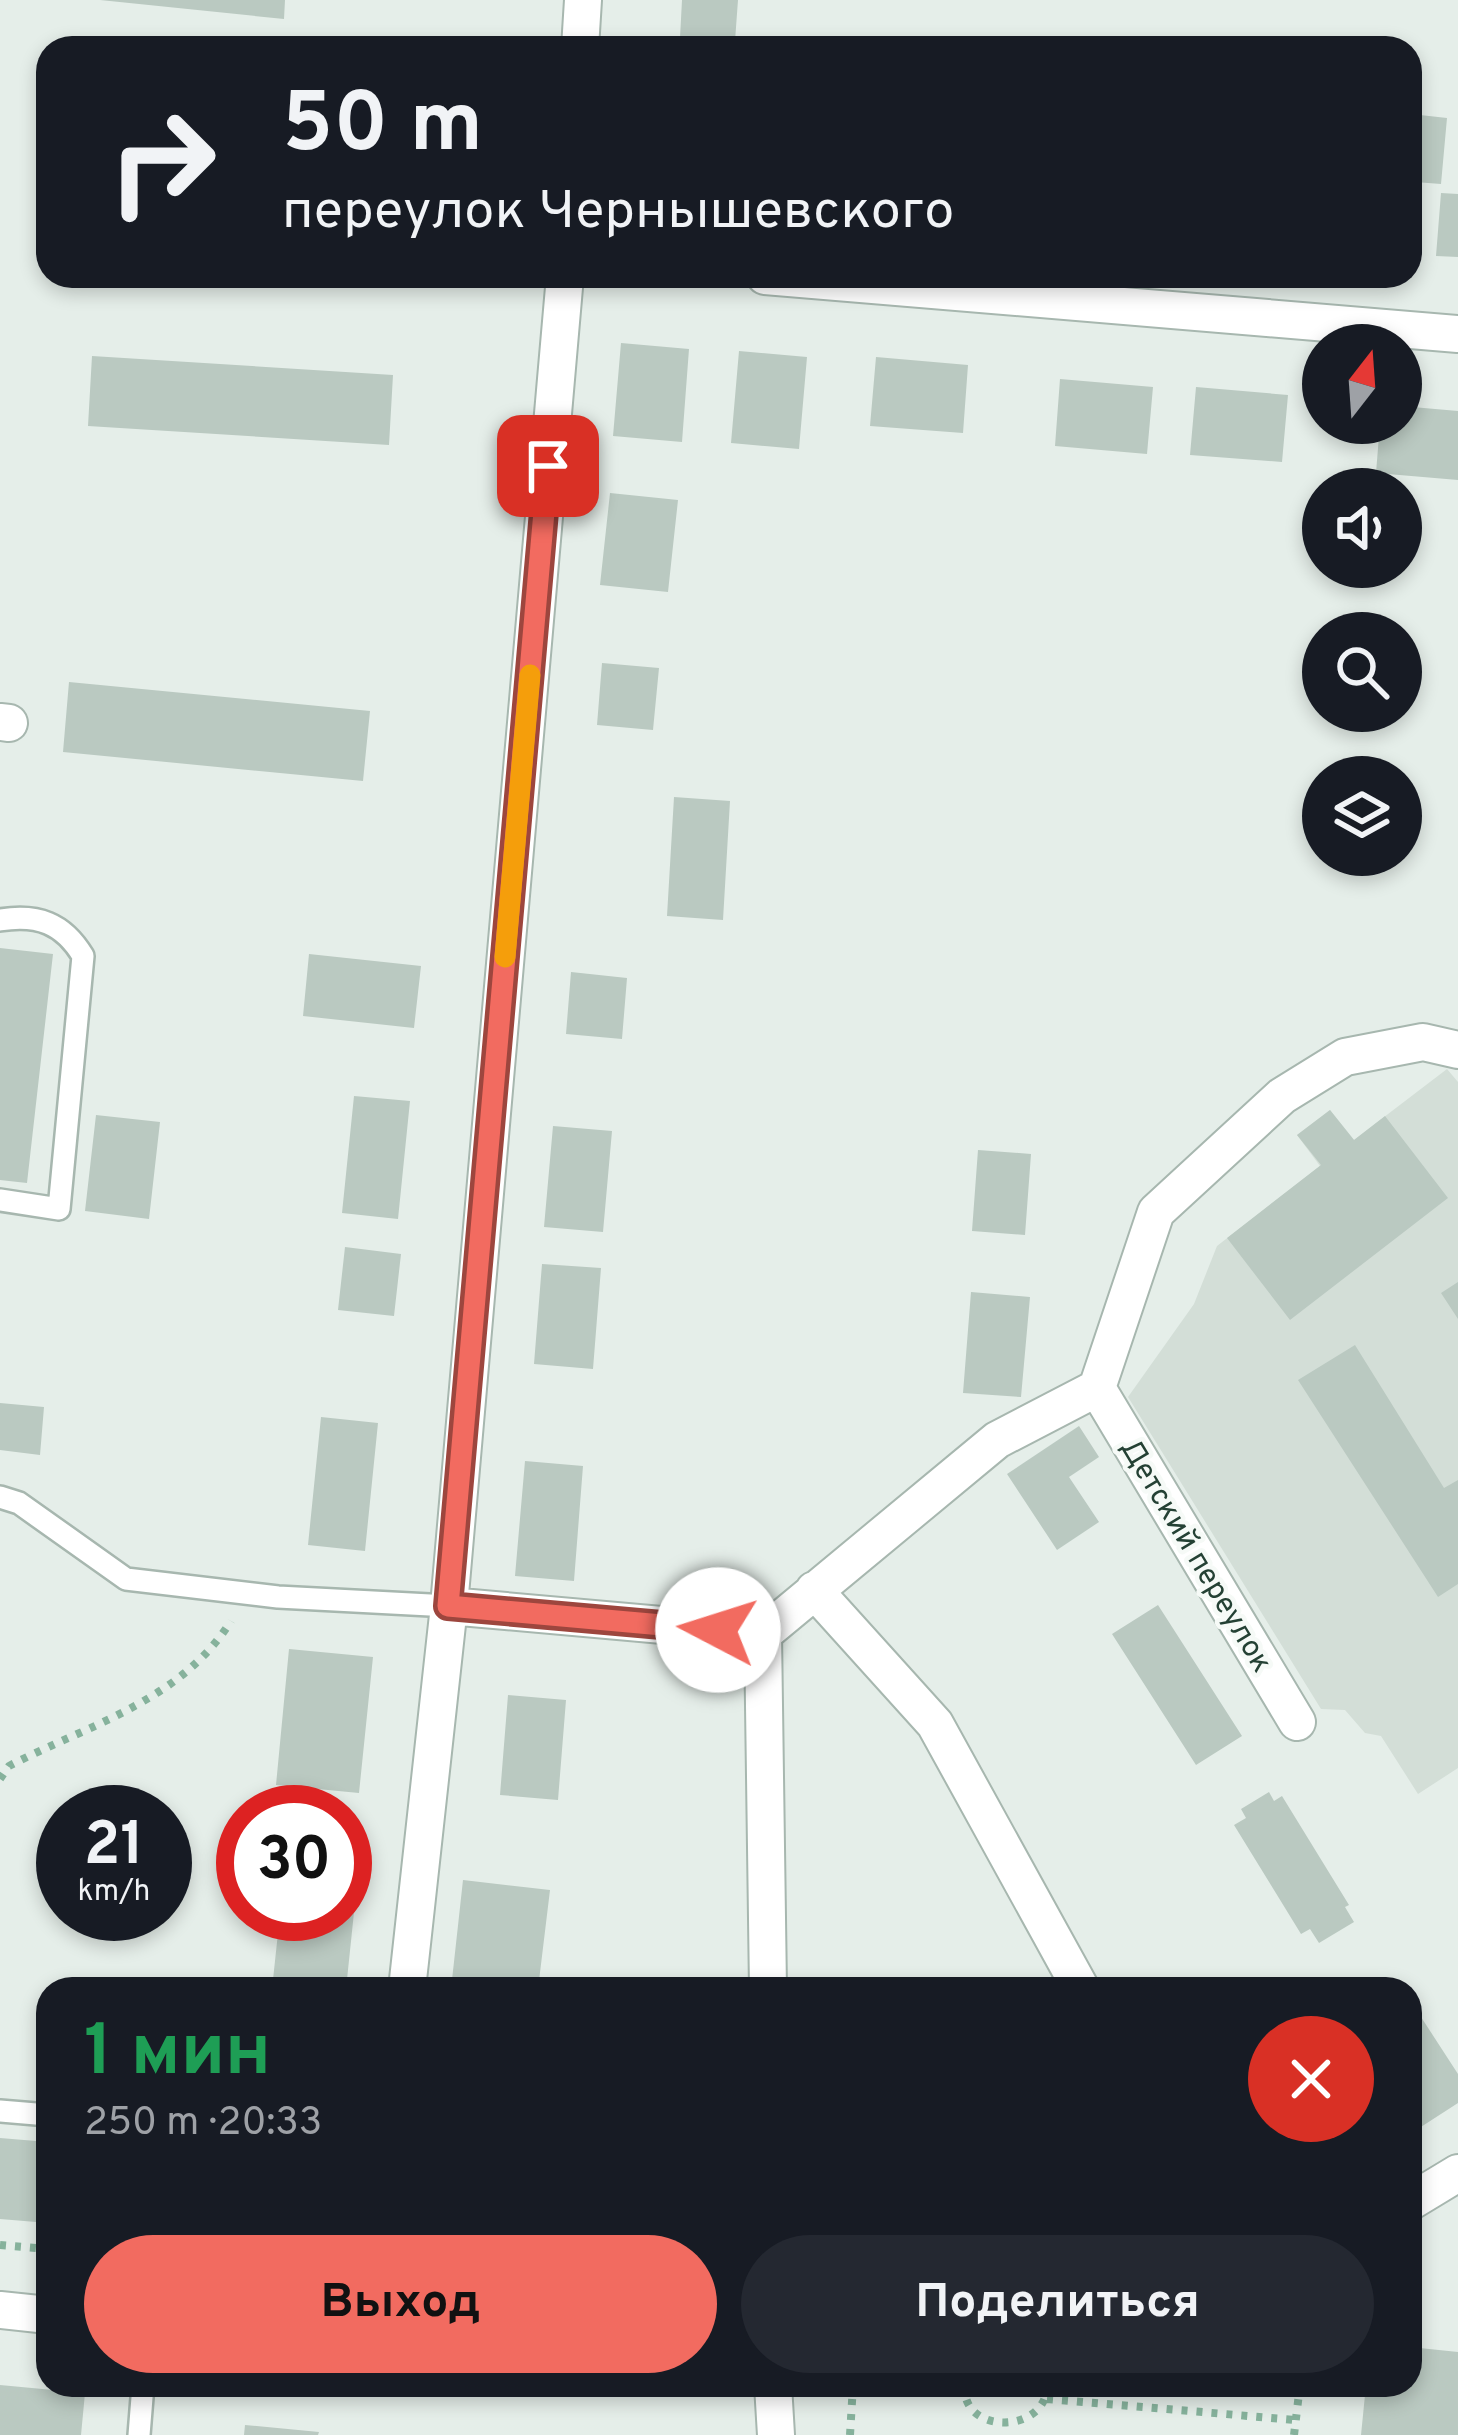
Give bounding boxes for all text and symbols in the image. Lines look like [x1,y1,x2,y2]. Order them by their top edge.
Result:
text: 50 m [282,75,483,181]
icon: right [84,84,240,240]
text: переулок Чернышевского [282,179,954,248]
north arrow [1302,324,1422,444]
map controls [1302,324,1422,876]
pin [497,415,599,517]
icon: arrive [515,433,581,499]
button: sound [1302,468,1422,588]
button: search [1302,612,1422,732]
button: layers [1302,756,1422,876]
street label: Детский переулок [1111,1433,1279,1680]
position arrow [655,1567,781,1693]
speed limit sign: 30 [216,1785,372,1941]
text: 21 [84,1810,144,1886]
text: km/h [78,1874,150,1911]
text: 1 мин [84,2009,271,2101]
button: close [1248,2016,1374,2142]
text: 250 m · 20:33 [84,2100,322,2149]
button: Выход [84,2235,717,2373]
button: Поделиться [741,2235,1374,2373]

